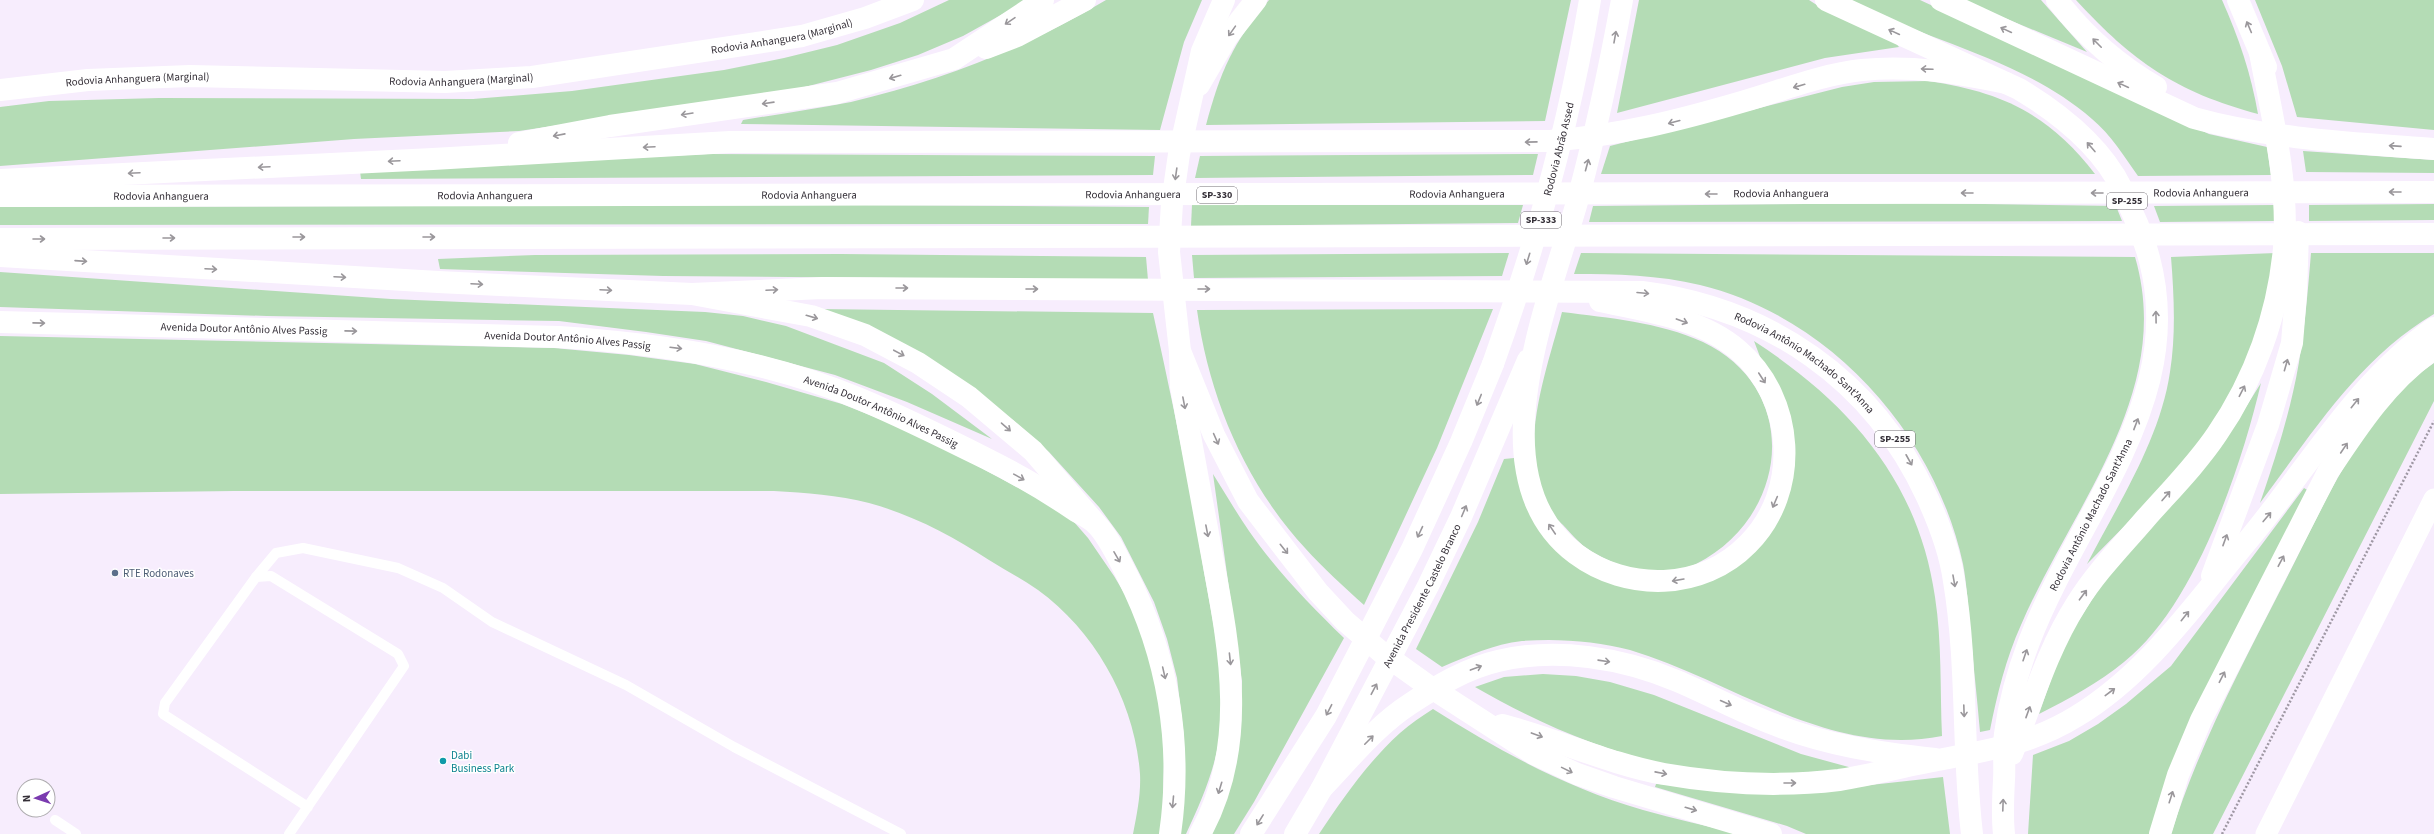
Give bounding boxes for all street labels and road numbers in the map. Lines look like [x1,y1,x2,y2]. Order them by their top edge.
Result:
street label: Rodovia Anhanguera (Marginal) [710,14,854,57]
street label: Rodovia Anhanguera (Marginal) [65,68,210,90]
street label: Rodovia Anhanguera (Marginal) [389,69,534,90]
street label: Rodovia Abrão Assed [1539,101,1577,197]
street label: Rodovia Anhanguera [1733,185,1829,201]
street label: Rodovia Anhanguera [2153,185,2249,200]
street label: Rodovia Anhanguera [1409,186,1505,201]
street label: Rodovia Anhanguera [761,187,857,202]
street label: Rodovia Anhanguera [1085,187,1181,202]
road number: SP-330 [1197,187,1237,203]
street label: Rodovia Anhanguera [113,188,209,203]
street label: Rodovia Anhanguera [437,188,533,203]
road number: SP-255 [2107,193,2147,209]
road number: SP-333 [1521,212,1561,228]
street label: Rodovia Antônio Machado Sant'Anna [1732,308,1878,417]
street label: Avenida Doutor Antônio Alves Passig [160,319,328,338]
street label: Avenida Doutor Antônio Alves Passig [484,328,652,353]
street label: Avenida Doutor Antônio Alves Passig [802,372,961,451]
road number: SP-255 [1875,431,1915,447]
street label: Rodovia Antônio Machado Sant'Anna [2046,436,2136,594]
street label: Avenida Presidente Castelo Branco [1379,521,1464,670]

